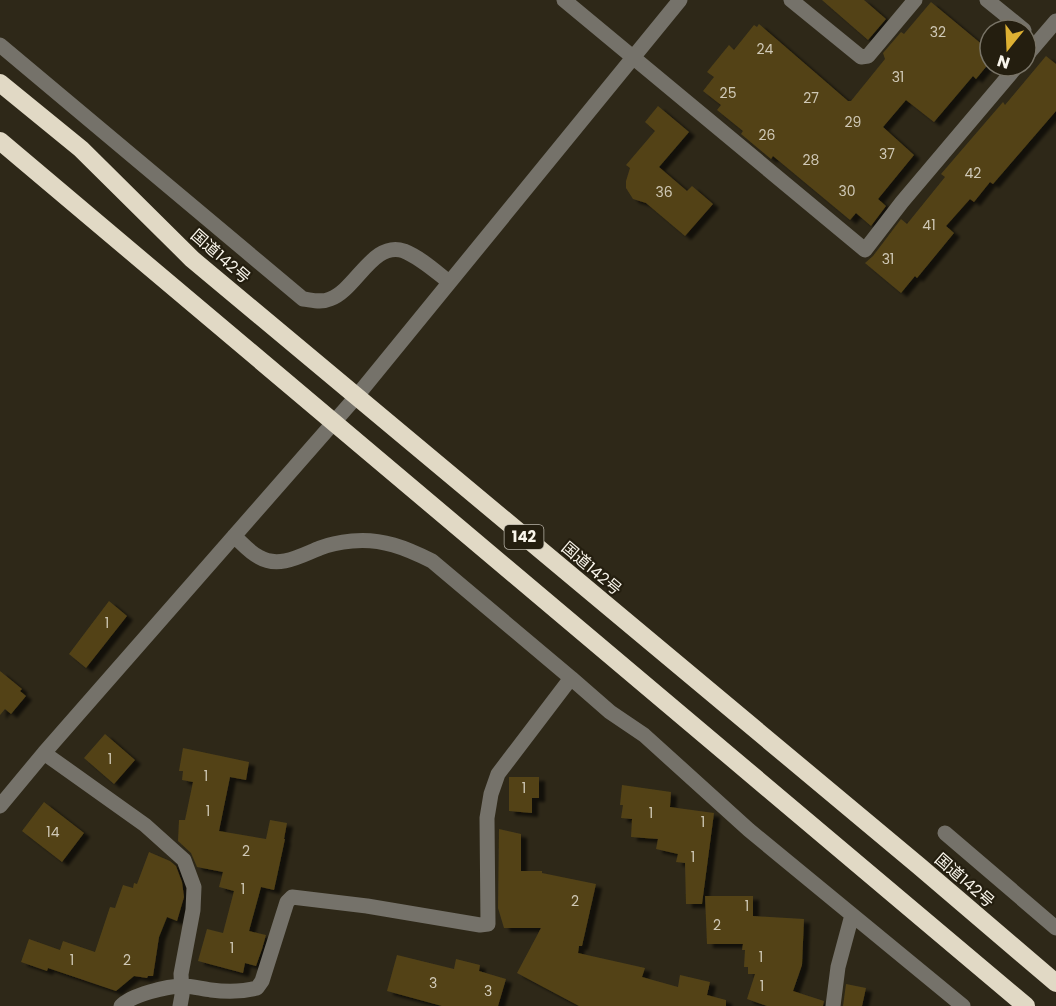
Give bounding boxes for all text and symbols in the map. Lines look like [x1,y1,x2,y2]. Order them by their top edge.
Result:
north arrow [978,18,1038,78]
house number: 32 [930,22,946,42]
house number: 24 [757,39,774,59]
text: N [994,49,1013,75]
house number: 31 [892,67,904,87]
house number: 25 [720,83,736,103]
house number: 27 [803,88,819,108]
house number: 29 [845,112,861,132]
house number: 26 [759,125,776,145]
house number: 37 [879,144,895,164]
house number: 28 [803,150,820,170]
house number: 42 [965,163,981,183]
house number: 30 [838,181,856,201]
house number: 36 [655,182,673,202]
house number: 41 [922,215,936,235]
street label: 国道142号 [186,224,256,289]
house number: 31 [882,249,894,269]
road number: 142 [504,525,544,549]
street label: 国道142号 [557,536,627,600]
house number: 1 [105,613,109,633]
house number: 1 [108,749,112,769]
house number: 1 [204,766,208,786]
house number: 1 [522,778,526,798]
house number: 1 [206,801,210,821]
house number: 1 [649,803,653,823]
house number: 1 [701,812,705,832]
house number: 14 [46,822,60,842]
house number: 2 [242,841,250,861]
house number: 1 [691,847,695,867]
street label: 国道142号 [930,848,1000,913]
house number: 1 [241,879,245,899]
house number: 2 [571,891,579,911]
house number: 1 [745,896,749,916]
house number: 2 [713,915,721,935]
house number: 1 [230,938,234,958]
house number: 1 [759,947,763,967]
house number: 1 [70,950,74,970]
house number: 2 [123,950,131,970]
house number: 3 [429,973,437,993]
house number: 1 [760,976,764,996]
house number: 3 [484,981,492,1001]

